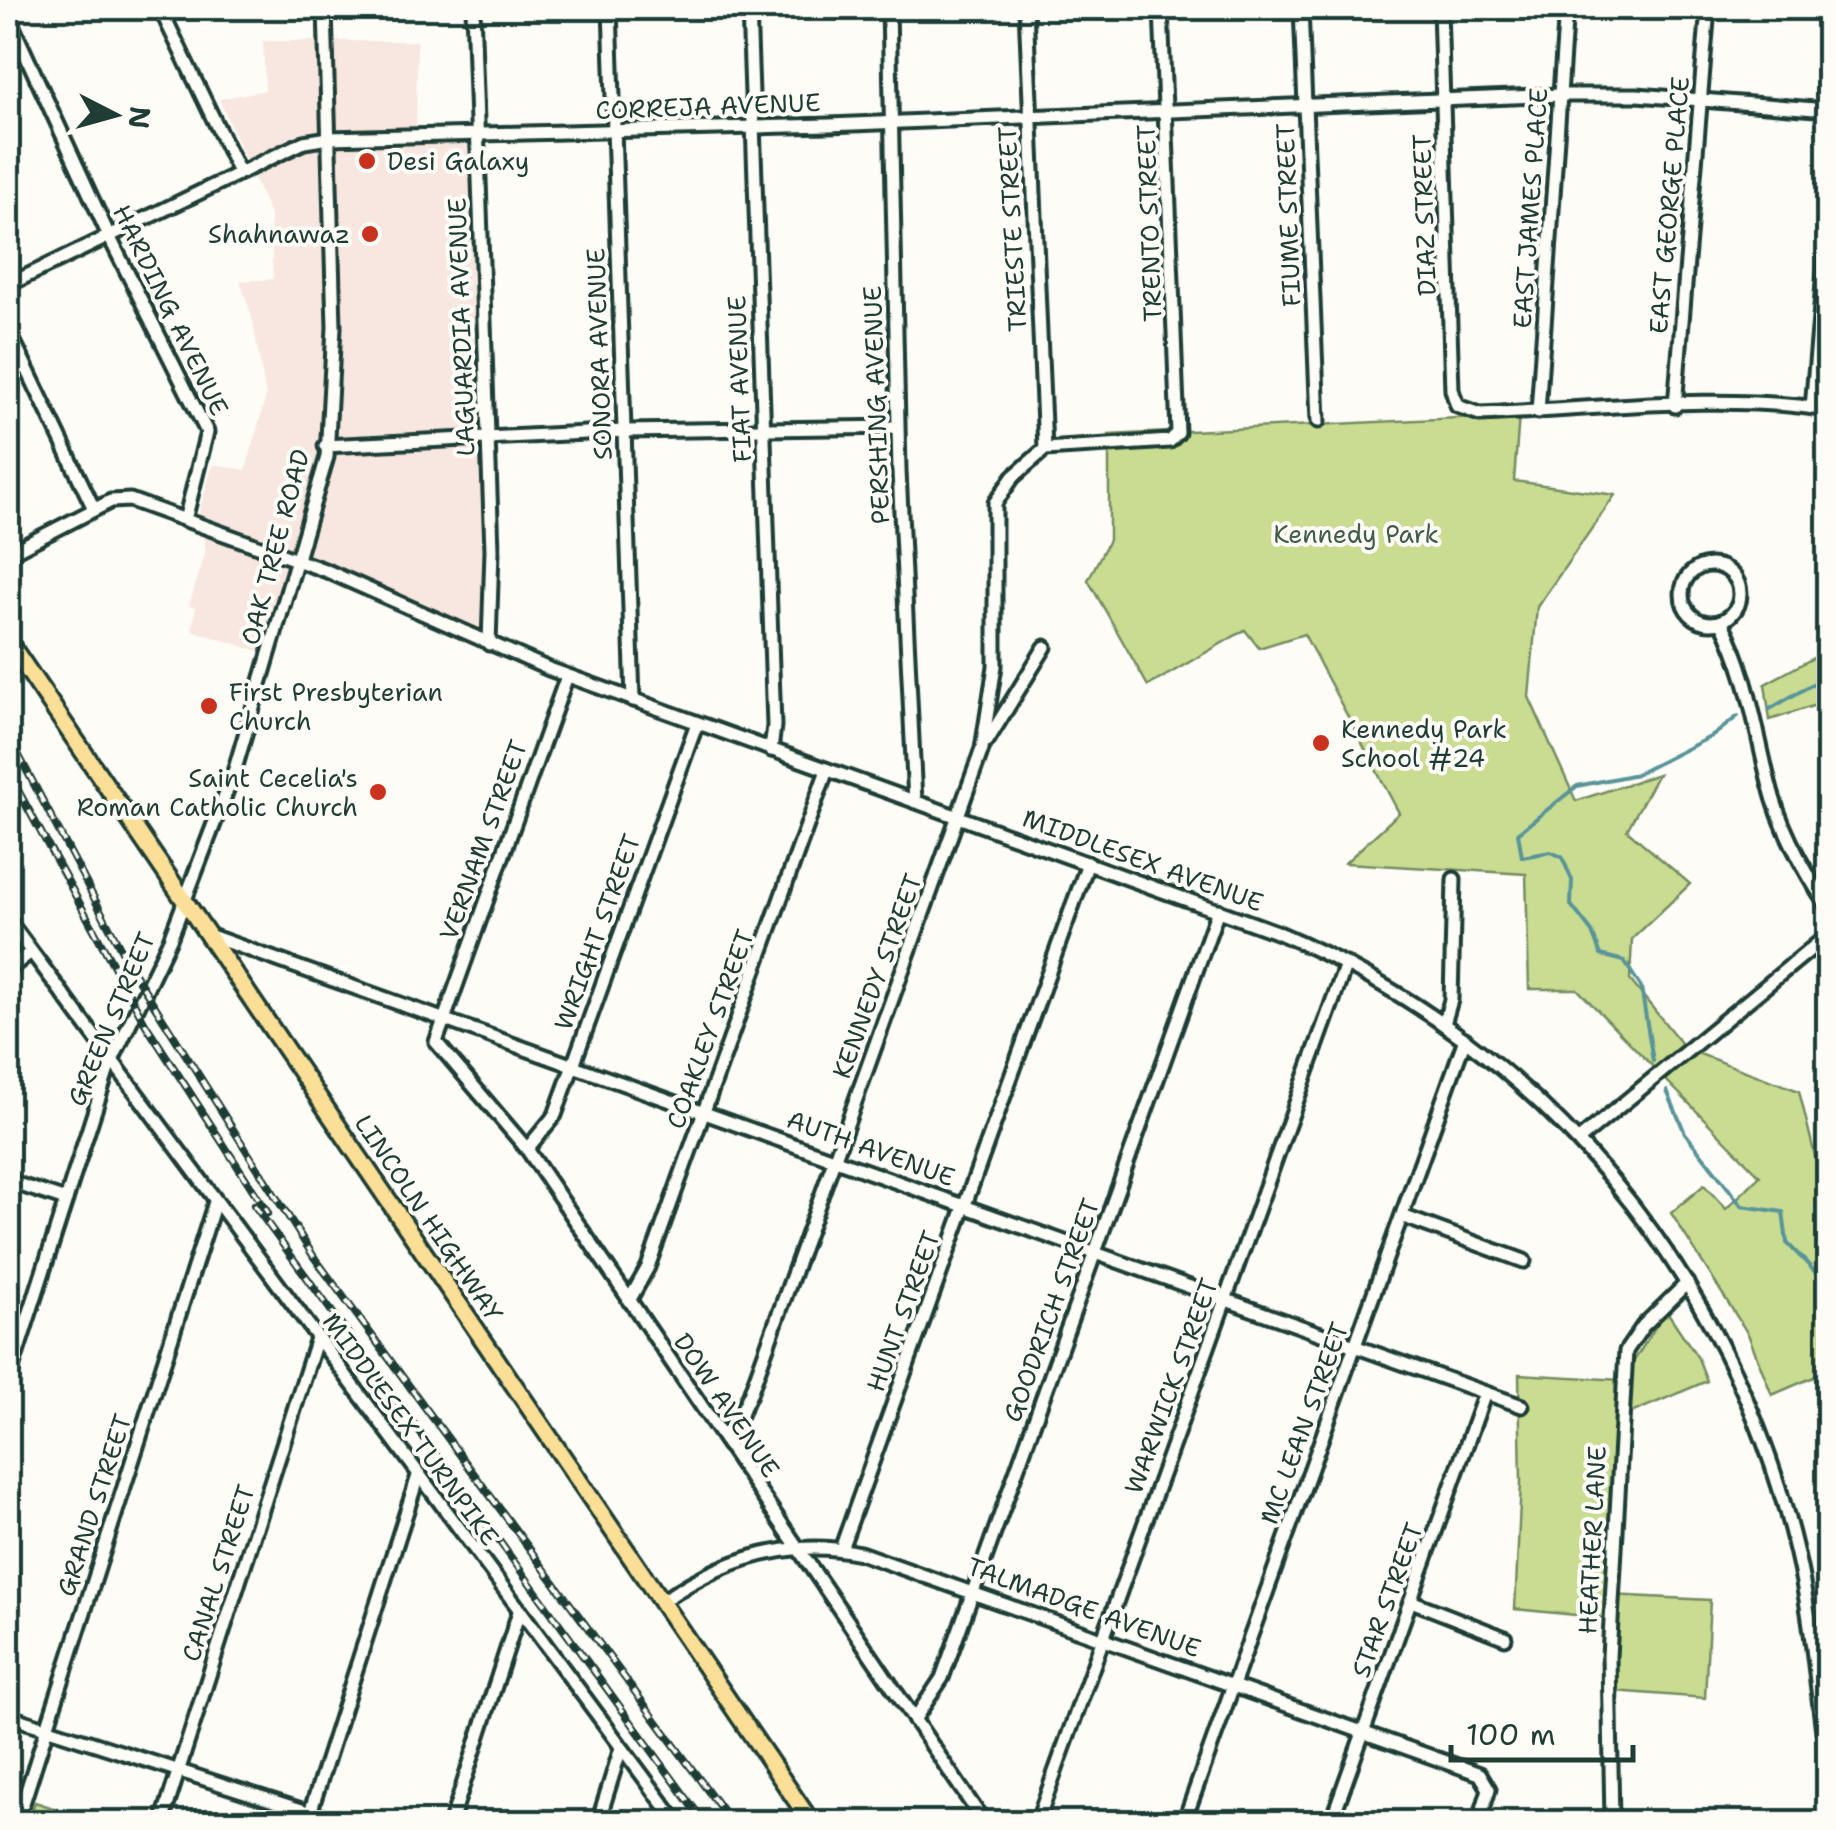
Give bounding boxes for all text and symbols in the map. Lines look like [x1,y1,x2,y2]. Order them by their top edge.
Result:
north arrow [65,65,165,165]
street label: EAST GEORGE PLACE [1641,75,1697,335]
street label: CORREJA AVENUE [595,85,821,127]
street label: EAST JAMES PLACE [1505,87,1555,329]
text: N [120,105,160,131]
street label: FIUME STREET [1268,123,1308,307]
street label: TRENTO STREET [1129,124,1169,322]
street label: TRIESTE STREET [990,126,1034,332]
street label: DIAZ STREET [1404,133,1444,297]
place label: Desi Galaxy [387,144,529,178]
marker: Desi Galaxy [356,150,378,172]
street label: LAGUARDIA AVENUE [439,197,483,457]
street label: HARDING AVENUE [105,199,237,421]
place label: Shahnawaz [208,217,350,251]
marker: Shahnawaz [359,223,381,245]
street label: SONORA AVENUE [578,247,620,461]
street label: PERSHING AVENUE [855,285,897,525]
street label: FIAT AVENUE [719,295,759,463]
street label: OAK TREE ROAD [233,445,317,649]
park label: Kennedy Park [1273,517,1439,551]
place label: First Presbyterian Church [229,675,443,738]
marker: First Presbyterian Church [198,695,220,717]
place label: Kennedy Park School #24 [1341,712,1507,775]
marker: Kennedy Park School #24 [1310,732,1332,754]
street label: VERNAM STREET [431,735,535,945]
place label: Saint Cecelia's Roman Catholic Church [77,761,358,824]
marker: Saint Cecelia's Roman Catholic Church [367,781,389,803]
street label: MIDDLESEX AVENUE [1018,801,1268,919]
street label: WRIGHT STREET [546,829,648,1035]
street label: KENNEDY STREET [824,869,930,1083]
street label: COAKLEY STREET [658,925,762,1133]
street label: GREEN STREET [59,927,163,1111]
street label: AUTH AVENUE [782,1102,960,1194]
street label: LINCOLN HIGHWAY [347,1108,511,1328]
street label: GOODRICH STREET [995,1194,1107,1426]
street label: HUNT STREET [858,1226,948,1396]
street label: WARWICK STREET [1116,1273,1226,1499]
street label: MIDDLESEX TURNPIKE [315,1306,507,1552]
street label: MC LEAN STREET [1252,1317,1356,1529]
street label: DOW AVENUE [666,1326,788,1484]
street label: GRAND STREET [48,1409,140,1601]
street label: HEATHER LANE [1570,1445,1614,1635]
street label: CANAL STREET [173,1480,263,1666]
street label: STAR STREET [1343,1518,1431,1682]
street label: TALMADGE AVENUE [962,1549,1206,1665]
scale bar [1451,1700,1634,1762]
text: 100 m [1466,1714,1556,1755]

